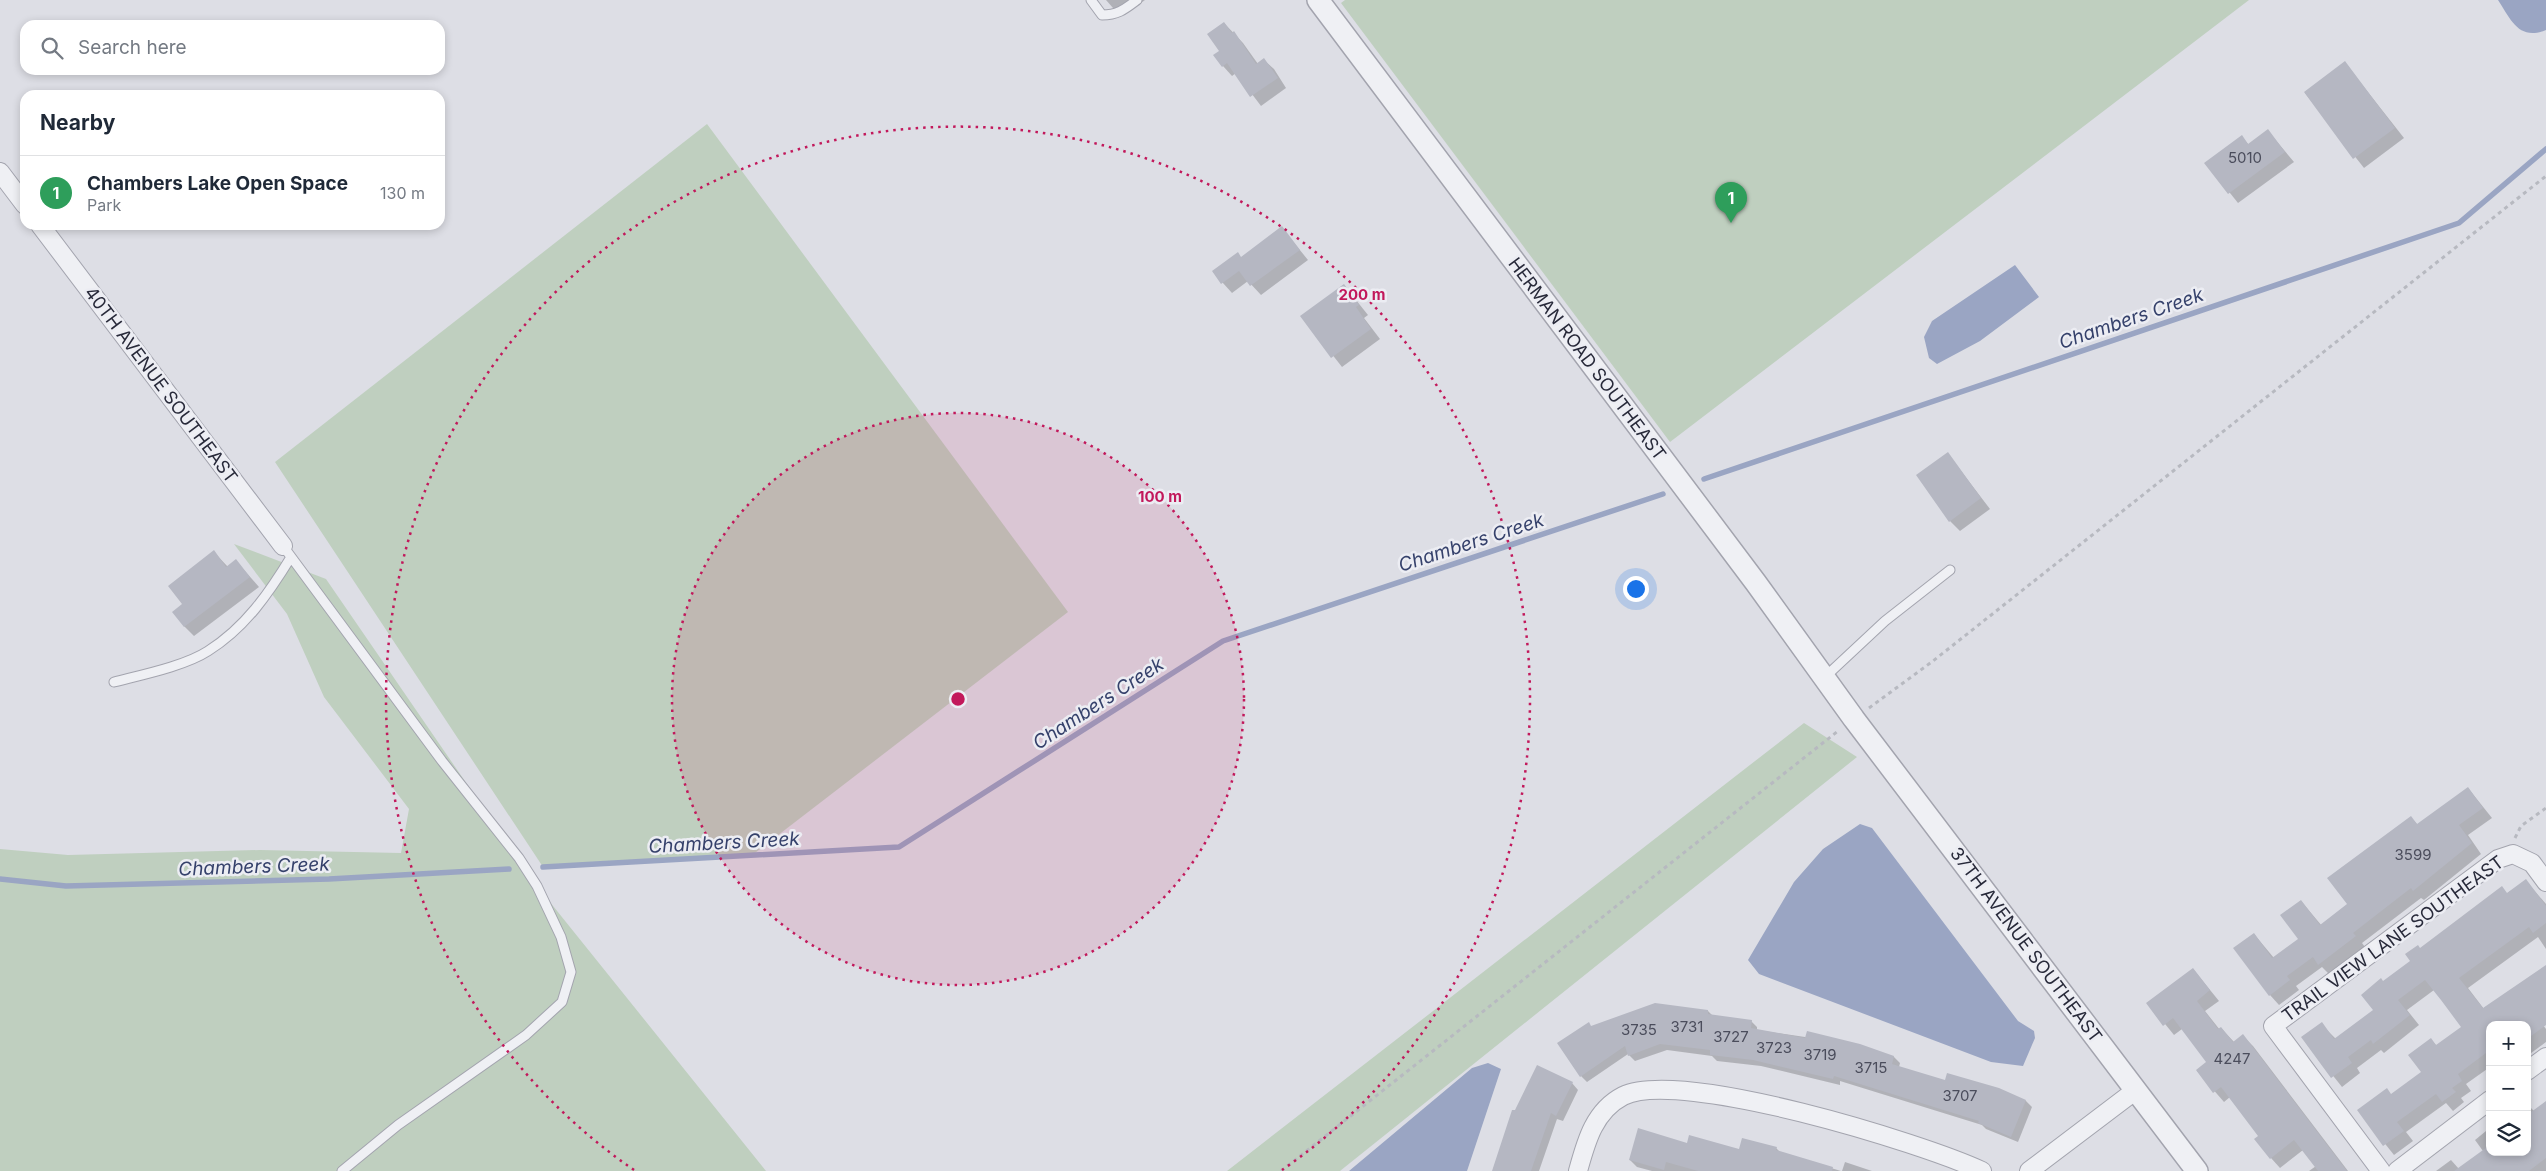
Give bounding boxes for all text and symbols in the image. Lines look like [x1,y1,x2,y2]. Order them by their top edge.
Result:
search box [20,20,445,75]
icon: search [38,34,66,62]
text: Search here [78,36,187,59]
text: Nearby [40,110,115,135]
house number: 5010 [2228,148,2262,167]
text: Chambers Lake Open Space [87,172,348,195]
pin: 1 [1715,182,1747,223]
text: 1 [53,183,59,203]
text: 130 m [380,183,425,203]
text: Park [87,195,121,215]
street label: HERMAN ROAD SOUTHEAST [1504,253,1671,464]
street label: 40TH AVENUE SOUTHEAST [81,282,242,487]
water label: Chambers Creek [2056,283,2207,354]
text: 200 m [1339,285,1385,304]
text: 100 m [1138,487,1182,506]
water label: Chambers Creek [1396,508,1547,577]
your location [1623,576,1649,602]
water label: Chambers Creek [1028,652,1169,754]
centre of rings [949,690,967,708]
water label: Chambers Creek [648,827,801,858]
street label: 37TH AVENUE SOUTHEAST [1946,843,2107,1046]
house number: 3599 [2395,845,2432,864]
street label: TRAIL VIEW LANE SOUTHEAST [2278,851,2508,1026]
water label: Chambers Creek [178,852,331,881]
house number: 3731 [1671,1017,1703,1036]
house number: 3735 [1621,1020,1657,1039]
map controls [2486,1021,2531,1156]
button: + [2486,1021,2531,1066]
house number: 3727 [1713,1027,1749,1046]
house number: 3723 [1756,1038,1792,1057]
house number: 3719 [1803,1045,1837,1064]
house number: 4247 [2214,1049,2250,1068]
house number: 3715 [1855,1058,1887,1077]
button: − [2486,1066,2531,1111]
house number: 3707 [1942,1086,1978,1105]
button: layers [2486,1111,2531,1156]

